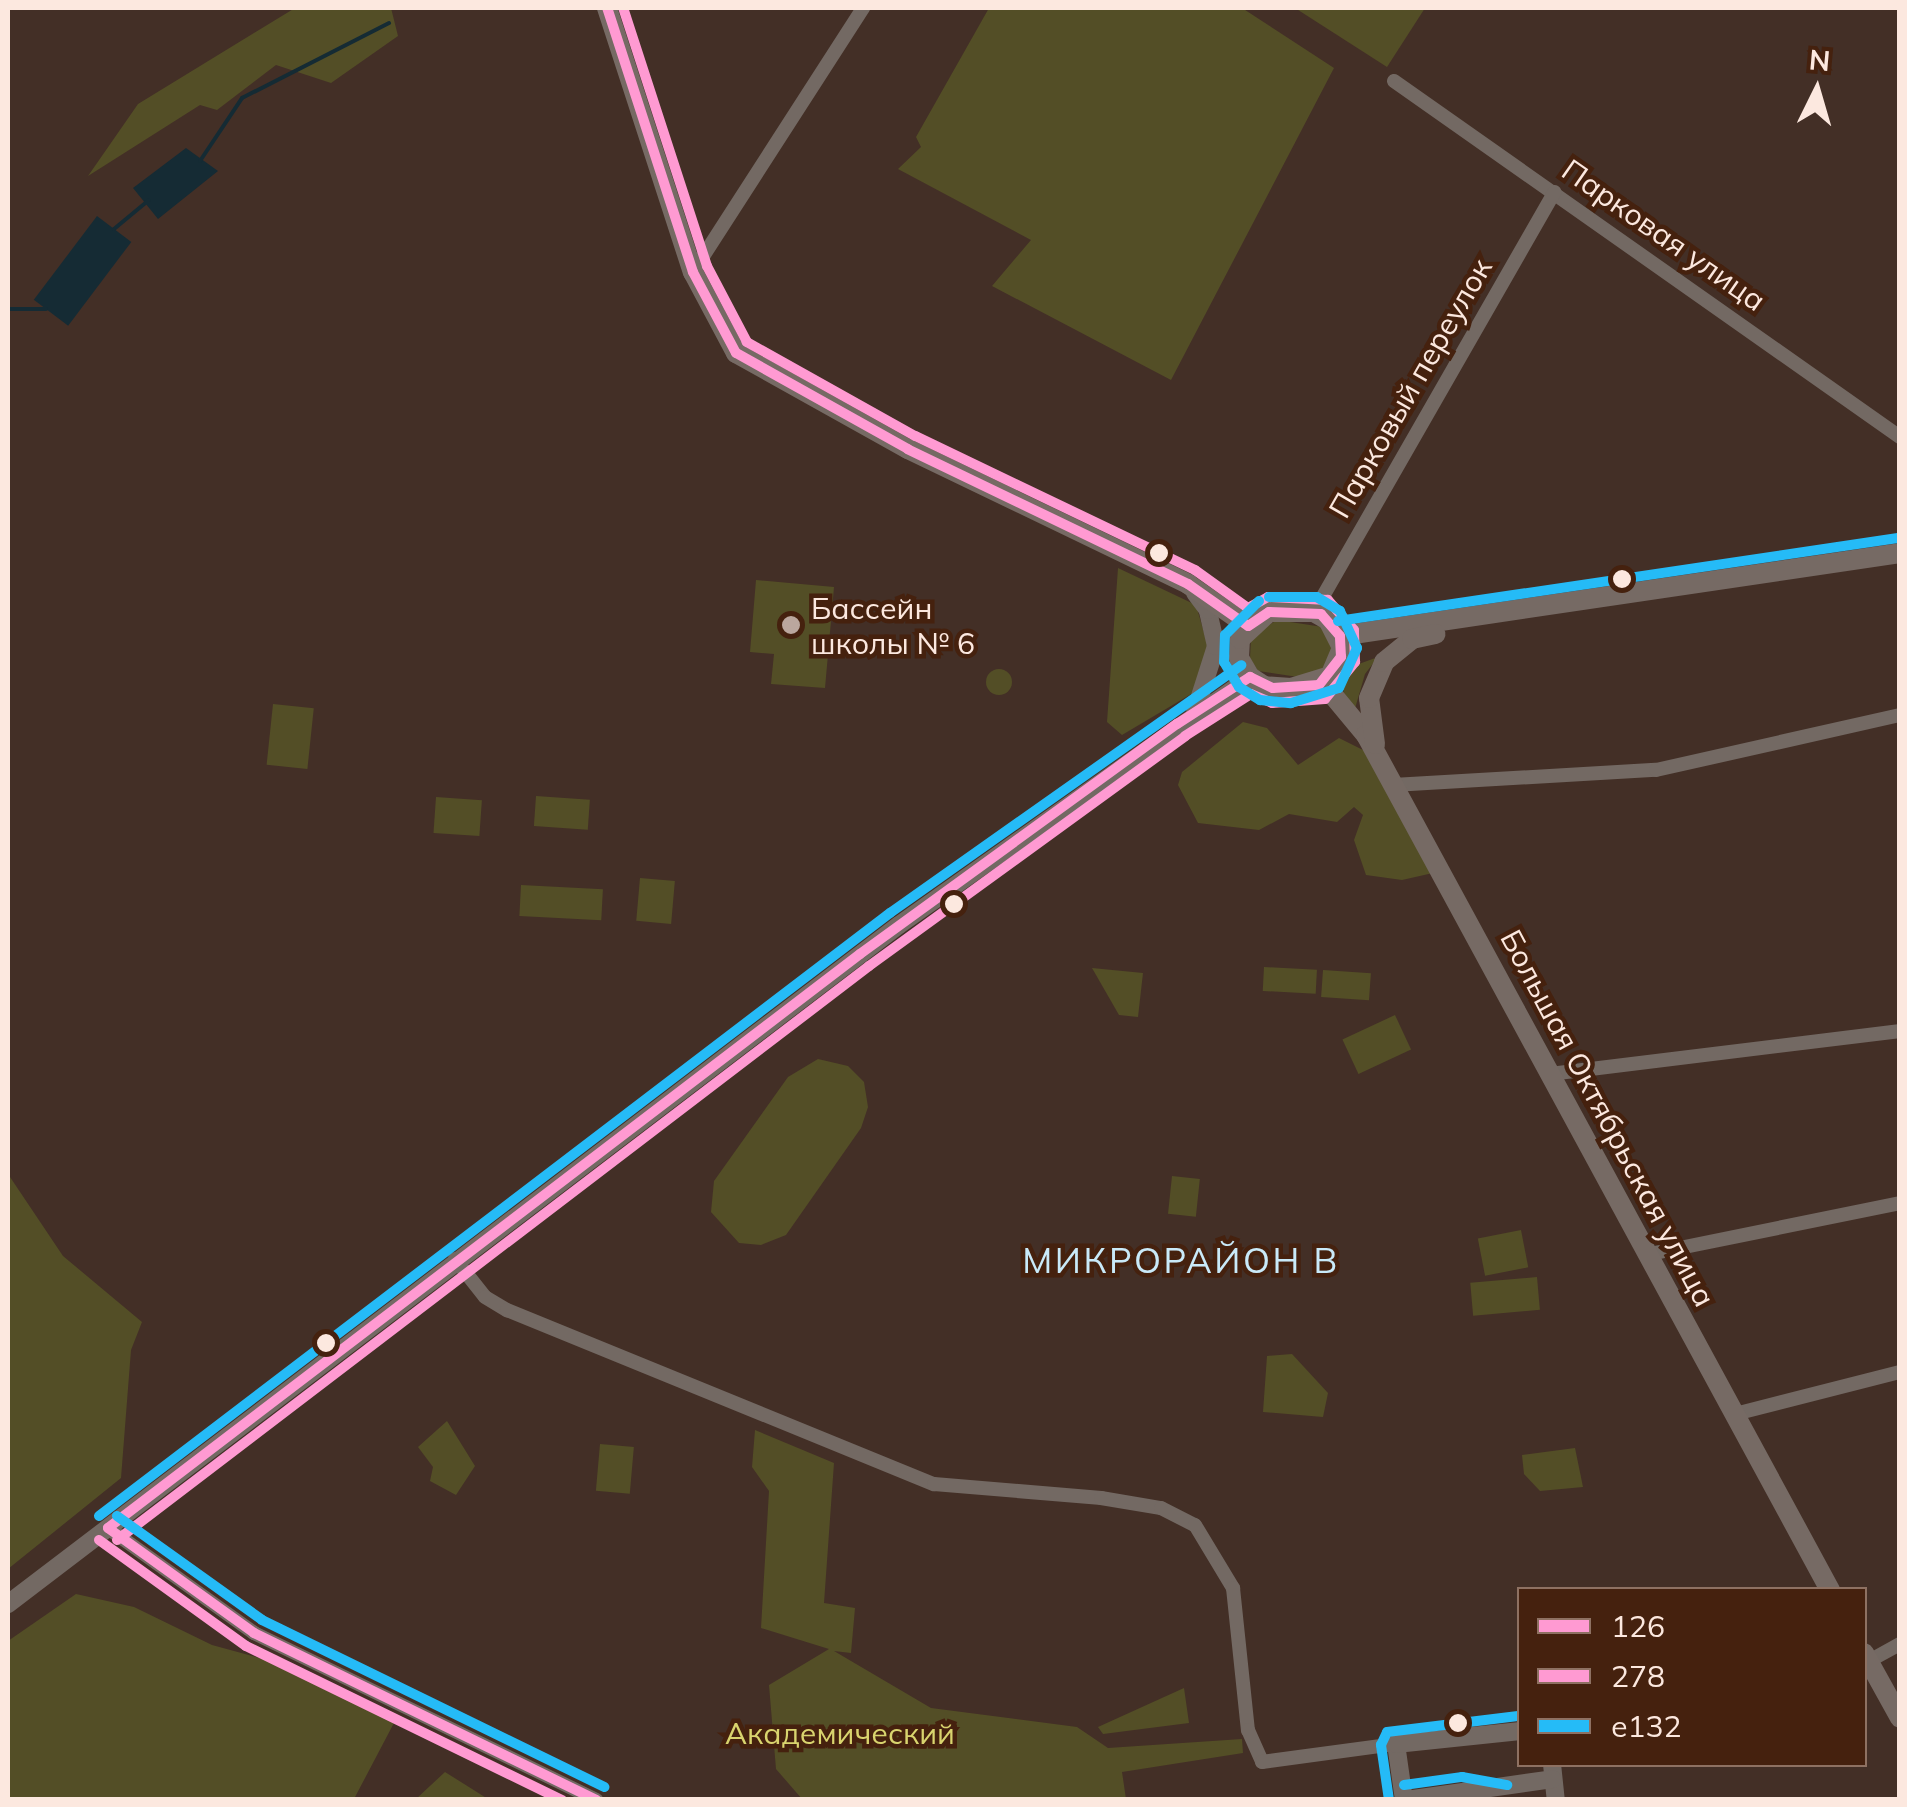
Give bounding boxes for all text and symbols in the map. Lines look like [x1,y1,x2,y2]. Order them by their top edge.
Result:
north arrow [1767,40,1867,140]
text: N [1808,41,1832,78]
street label: Парковая улица [1555,151,1773,319]
street label: Парковый переулок [1321,252,1499,524]
unlabelled marker [1149,543,1169,563]
unlabelled marker [1612,569,1632,589]
place label: Бассейн школы № 6 [811,590,975,660]
marker: Бассейн школы № 6 [780,614,802,636]
unlabelled marker [944,894,964,914]
street label: Большая Октябрьская улица [1493,923,1723,1313]
district label: МИКРОРАЙОН В [1022,1239,1340,1281]
unlabelled marker [316,1333,336,1353]
legend [1517,1587,1867,1767]
text: 126 [1611,1607,1665,1645]
text: 278 [1611,1657,1665,1695]
text: е132 [1611,1707,1682,1745]
unlabelled marker [1448,1713,1468,1733]
park label: Академический [725,1715,955,1751]

